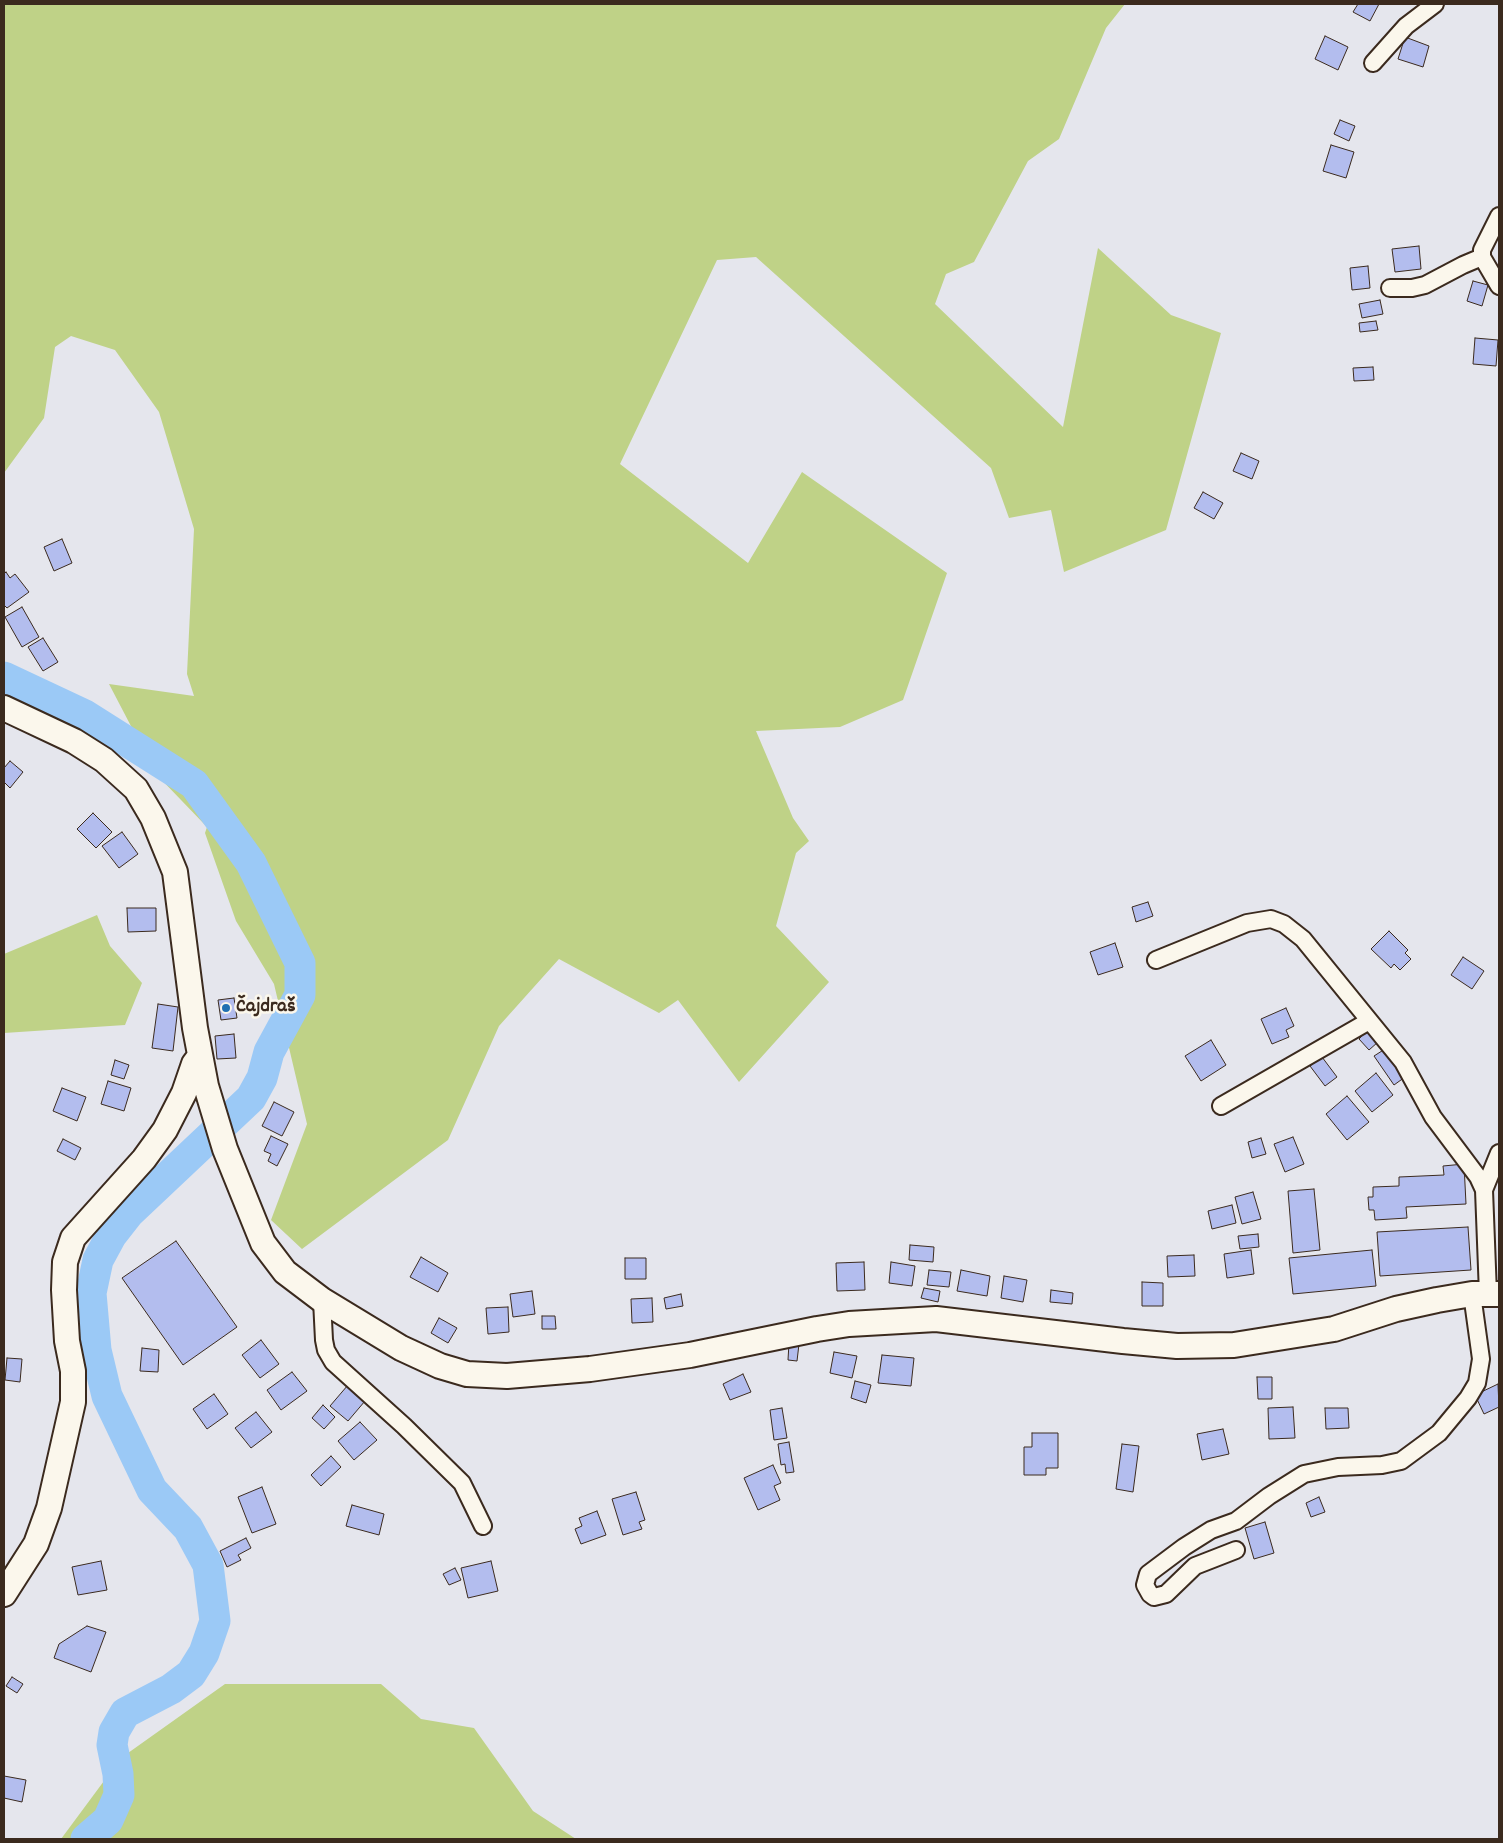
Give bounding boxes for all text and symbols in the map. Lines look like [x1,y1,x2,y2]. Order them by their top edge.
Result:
place label: Čajdraš [236,996,295,1020]
marker: Čajdraš [220,1002,232,1014]

